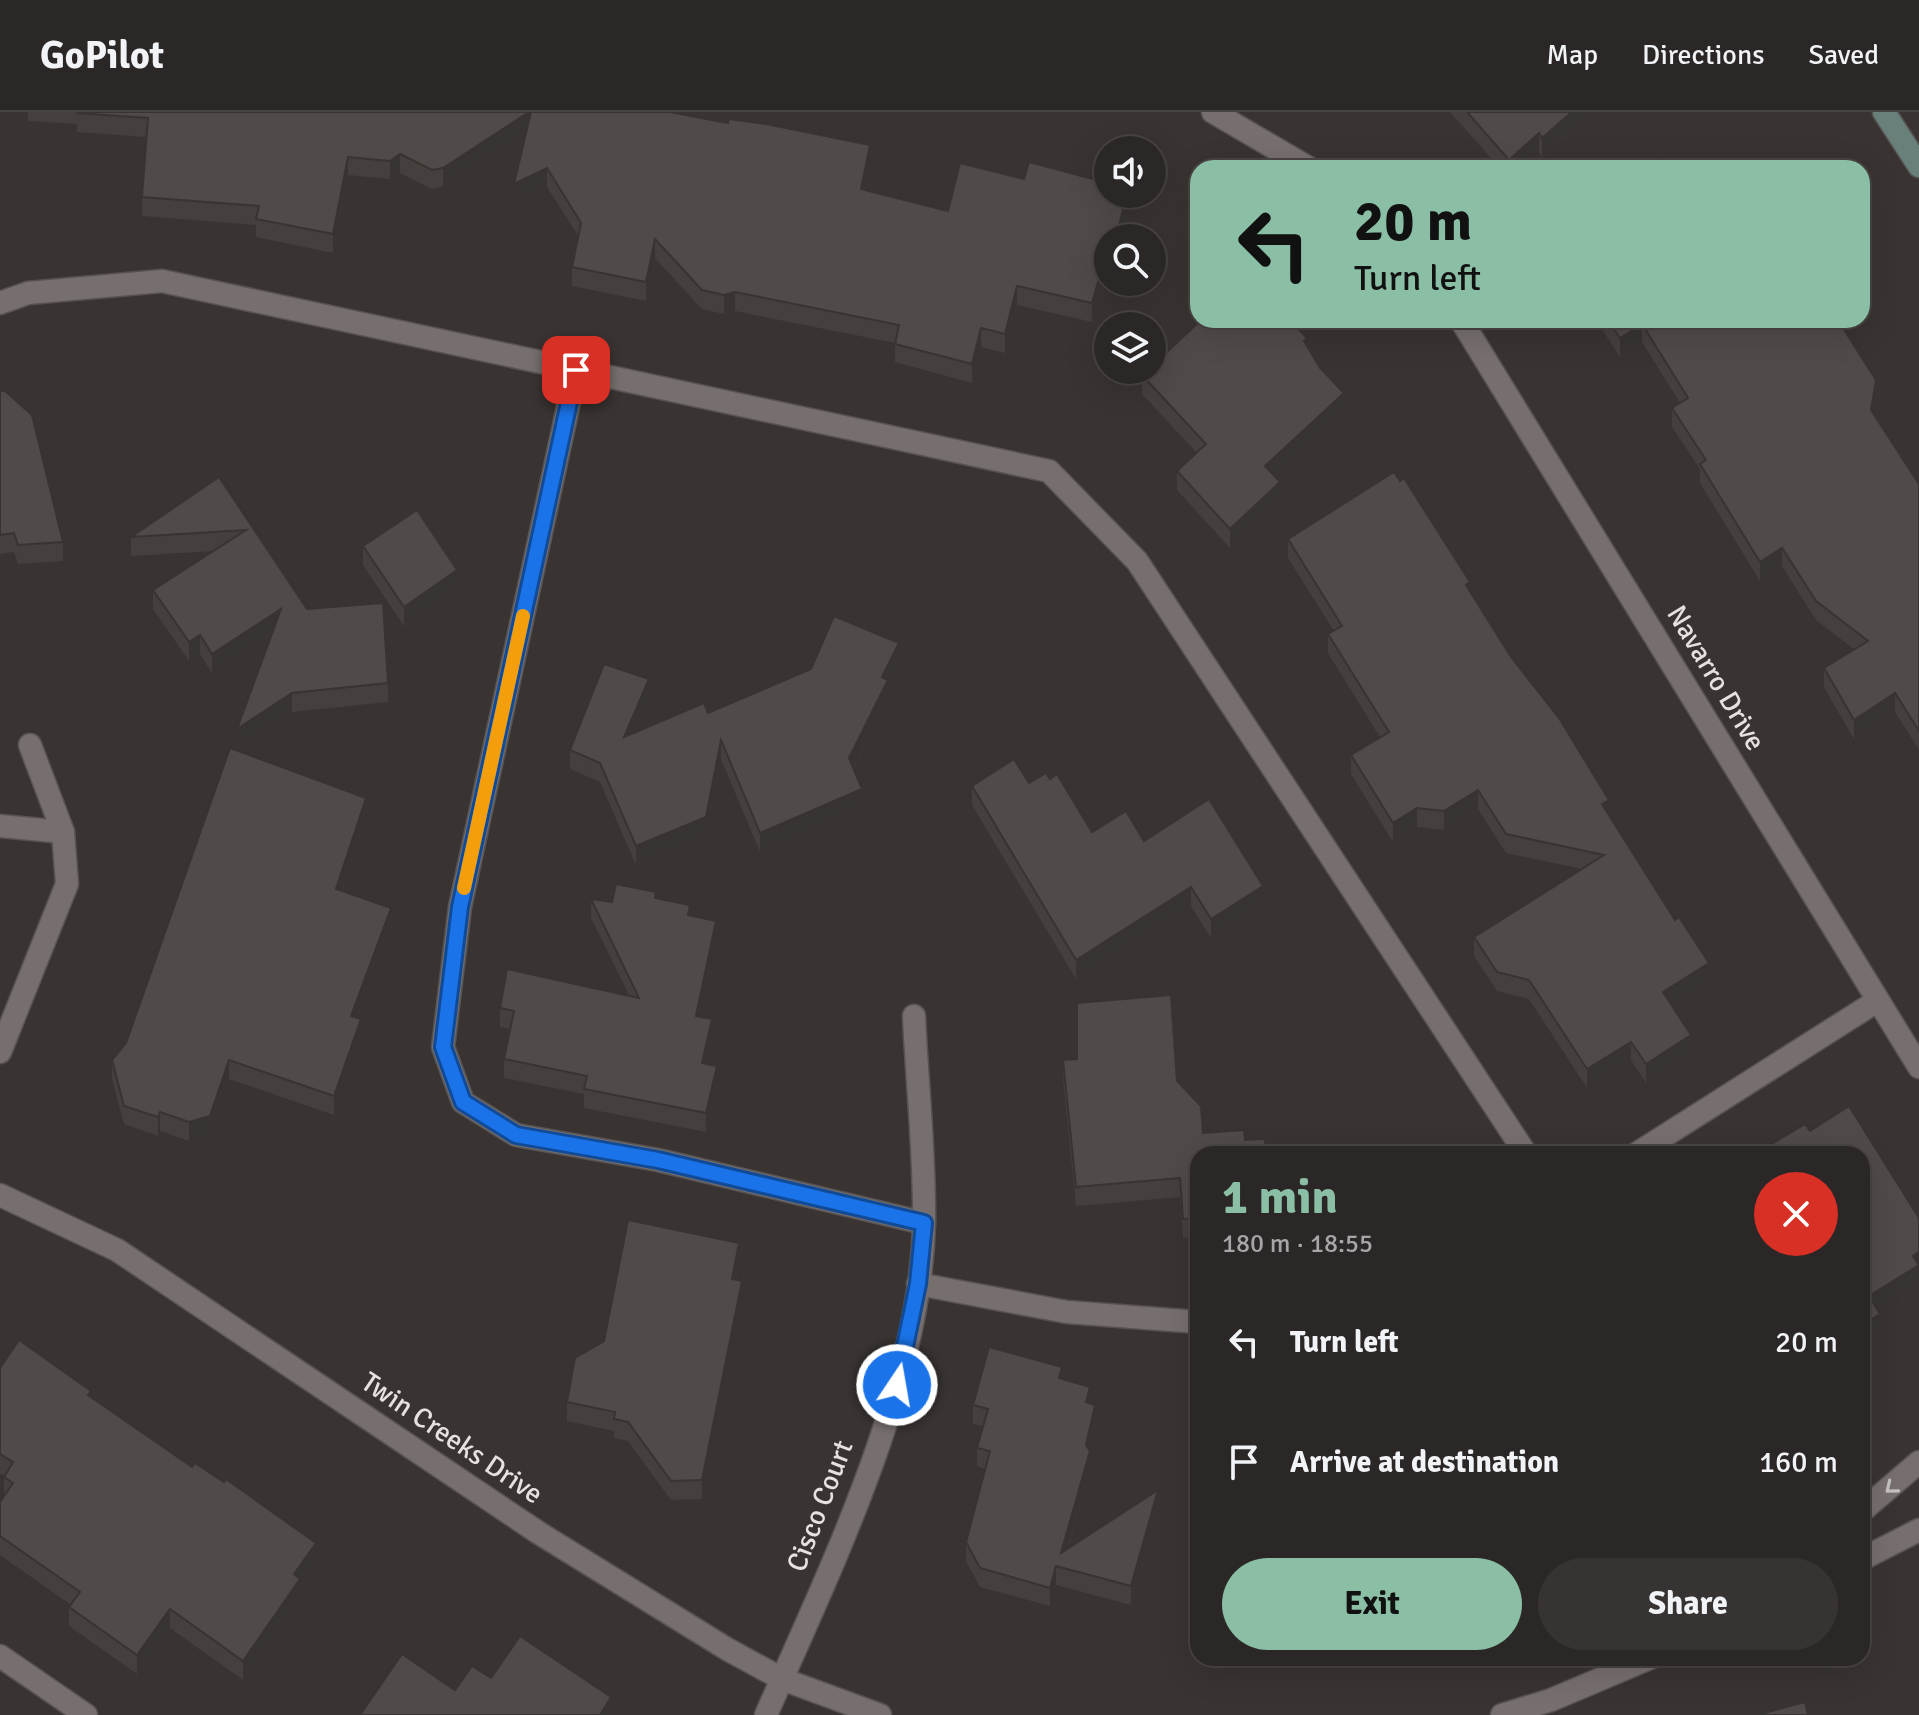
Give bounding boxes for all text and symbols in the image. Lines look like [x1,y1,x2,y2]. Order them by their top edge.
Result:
text: GoPilot [40,32,164,79]
text: Map [1546,38,1598,72]
text: Directions [1642,38,1764,72]
text: Saved [1808,38,1879,72]
map controls [1094,136,1166,384]
button: sound [1094,136,1166,208]
text: 20 m [1354,187,1472,256]
icon: left [1222,192,1326,296]
button: search [1094,224,1166,296]
text: Turn left [1354,256,1481,301]
button: layers [1094,312,1166,384]
pin [542,336,610,404]
icon: arrive [554,348,598,392]
street label: Navarro Drive [1659,599,1773,757]
text: 1 min [1222,1168,1338,1227]
button: close [1754,1172,1838,1256]
text: 180 m · 18:55 [1222,1228,1373,1260]
icon: left [1222,1320,1266,1364]
text: Turn left [1290,1324,1399,1361]
text: 20 m [1775,1324,1838,1361]
position arrow [855,1343,939,1427]
street label: Twin Creeks Drive [355,1365,549,1511]
street label: Cisco Court [779,1435,861,1576]
icon: arrive [1222,1440,1266,1484]
text: Arrive at destination [1290,1444,1559,1481]
text: 160 m [1759,1444,1838,1481]
one-way arrow [1885,1478,1900,1492]
button: Exit [1222,1558,1522,1650]
button: Share [1538,1558,1838,1650]

